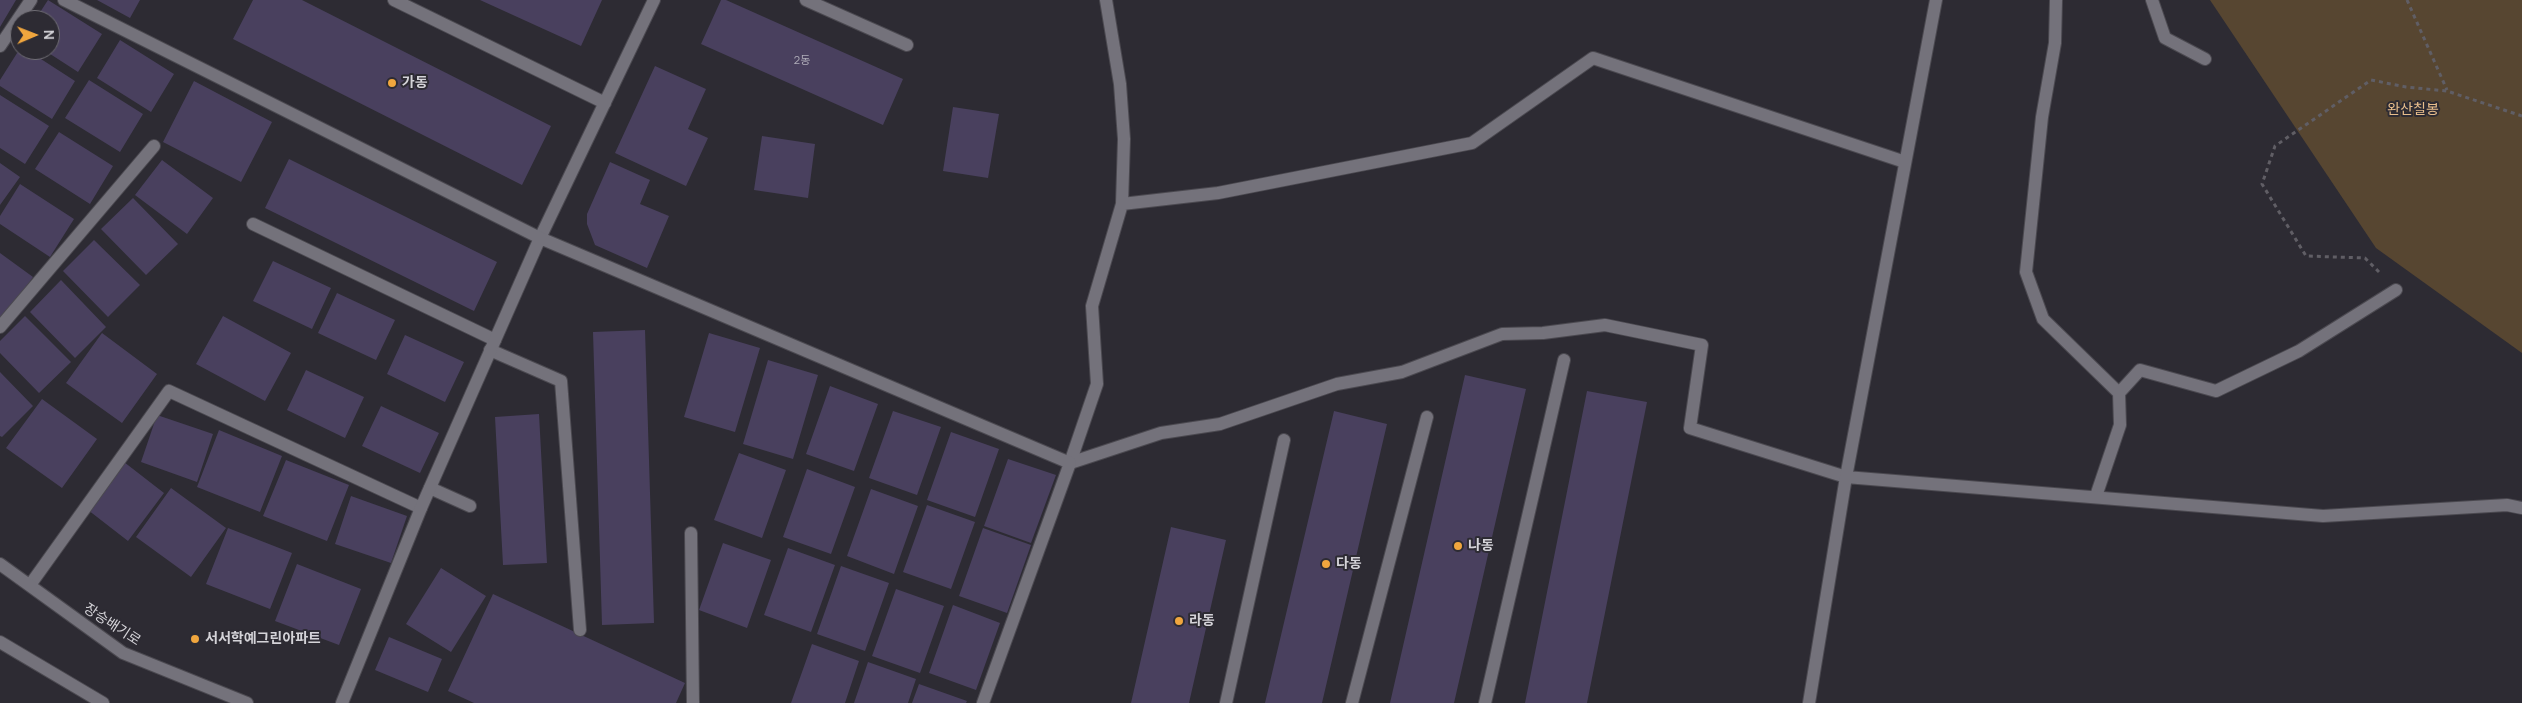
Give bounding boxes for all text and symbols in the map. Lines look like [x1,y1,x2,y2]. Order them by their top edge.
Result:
north arrow [10,10,60,60]
text: N [40,30,59,40]
house number: 2동 [794,54,810,68]
place label: 가동 [402,75,428,91]
marker: 가동 [386,77,398,89]
park label: 완산칠봉 [2387,102,2439,118]
place label: 나동 [1468,538,1494,554]
marker: 나동 [1452,540,1464,552]
place label: 다동 [1336,556,1362,572]
marker: 다동 [1320,558,1332,570]
street label: 장승배기로 [80,600,144,650]
place label: 라동 [1189,613,1215,629]
marker: 라동 [1173,615,1185,627]
place label: 서서학예그린아파트 [205,631,321,647]
marker: 서서학예그린아파트 [189,633,201,645]

